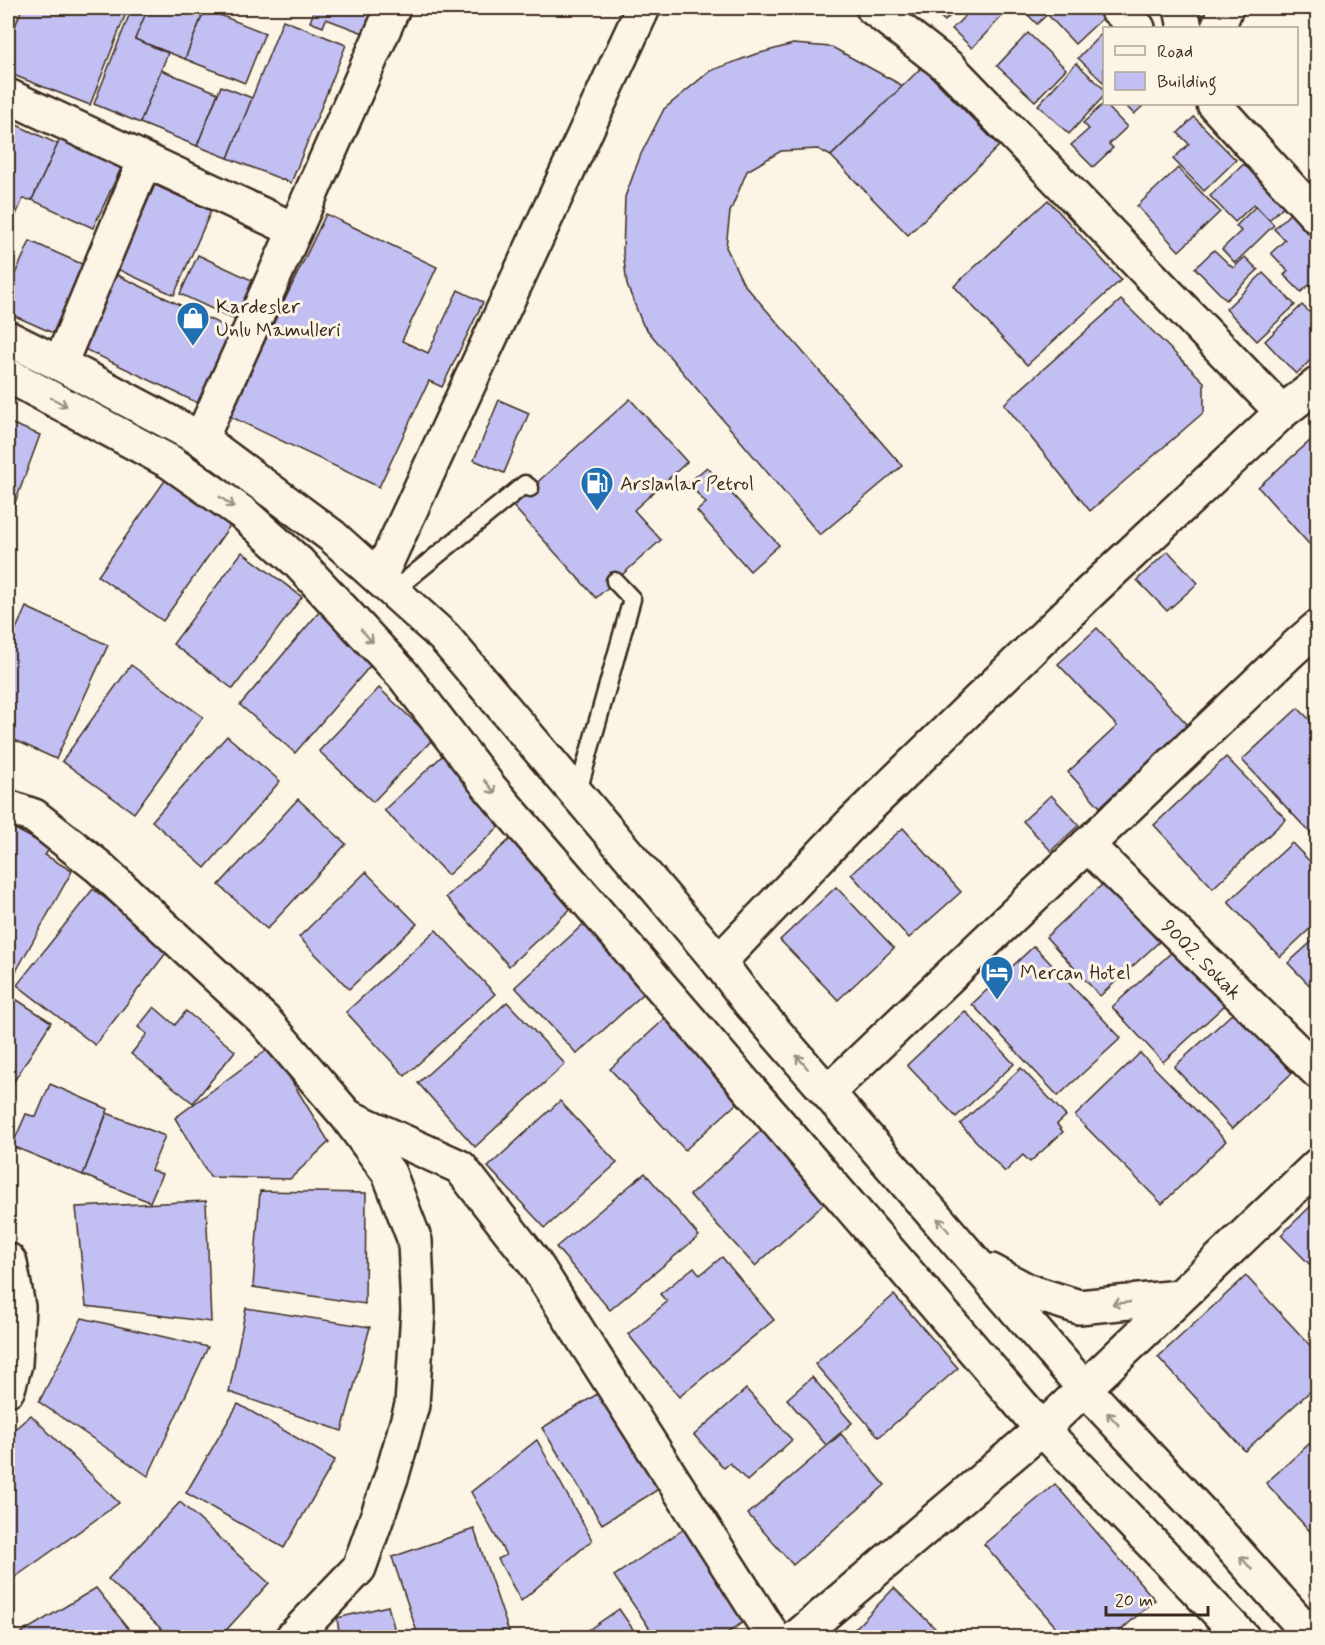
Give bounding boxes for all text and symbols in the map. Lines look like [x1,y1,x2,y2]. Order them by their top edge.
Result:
legend [1103,27,1298,105]
text: Road [1157,40,1193,64]
text: Building [1157,70,1217,96]
place label: Kardesler Unlu Mamulleri [216,294,341,344]
shop icon: Kardesler Unlu Mamulleri [175,300,211,347]
one-way arrow [50,396,67,408]
fuel station icon: Arslanlar Petrol [579,465,615,512]
place label: Arslanlar Petrol [620,471,754,498]
one-way arrow [218,496,234,508]
one-way arrow [360,629,374,644]
one-way arrow [484,779,497,795]
street label: 9002. Sokak [1155,914,1247,1006]
hotel icon: Mercan Hotel [979,954,1015,1001]
place label: Mercan Hotel [1020,960,1131,987]
one-way arrow [795,1055,809,1070]
one-way arrow [936,1218,950,1233]
one-way arrow [1111,1298,1131,1309]
one-way arrow [1106,1412,1121,1427]
one-way arrow [1239,1555,1253,1570]
scale bar [1106,1579,1208,1617]
text: 20 m [1115,1589,1153,1613]

